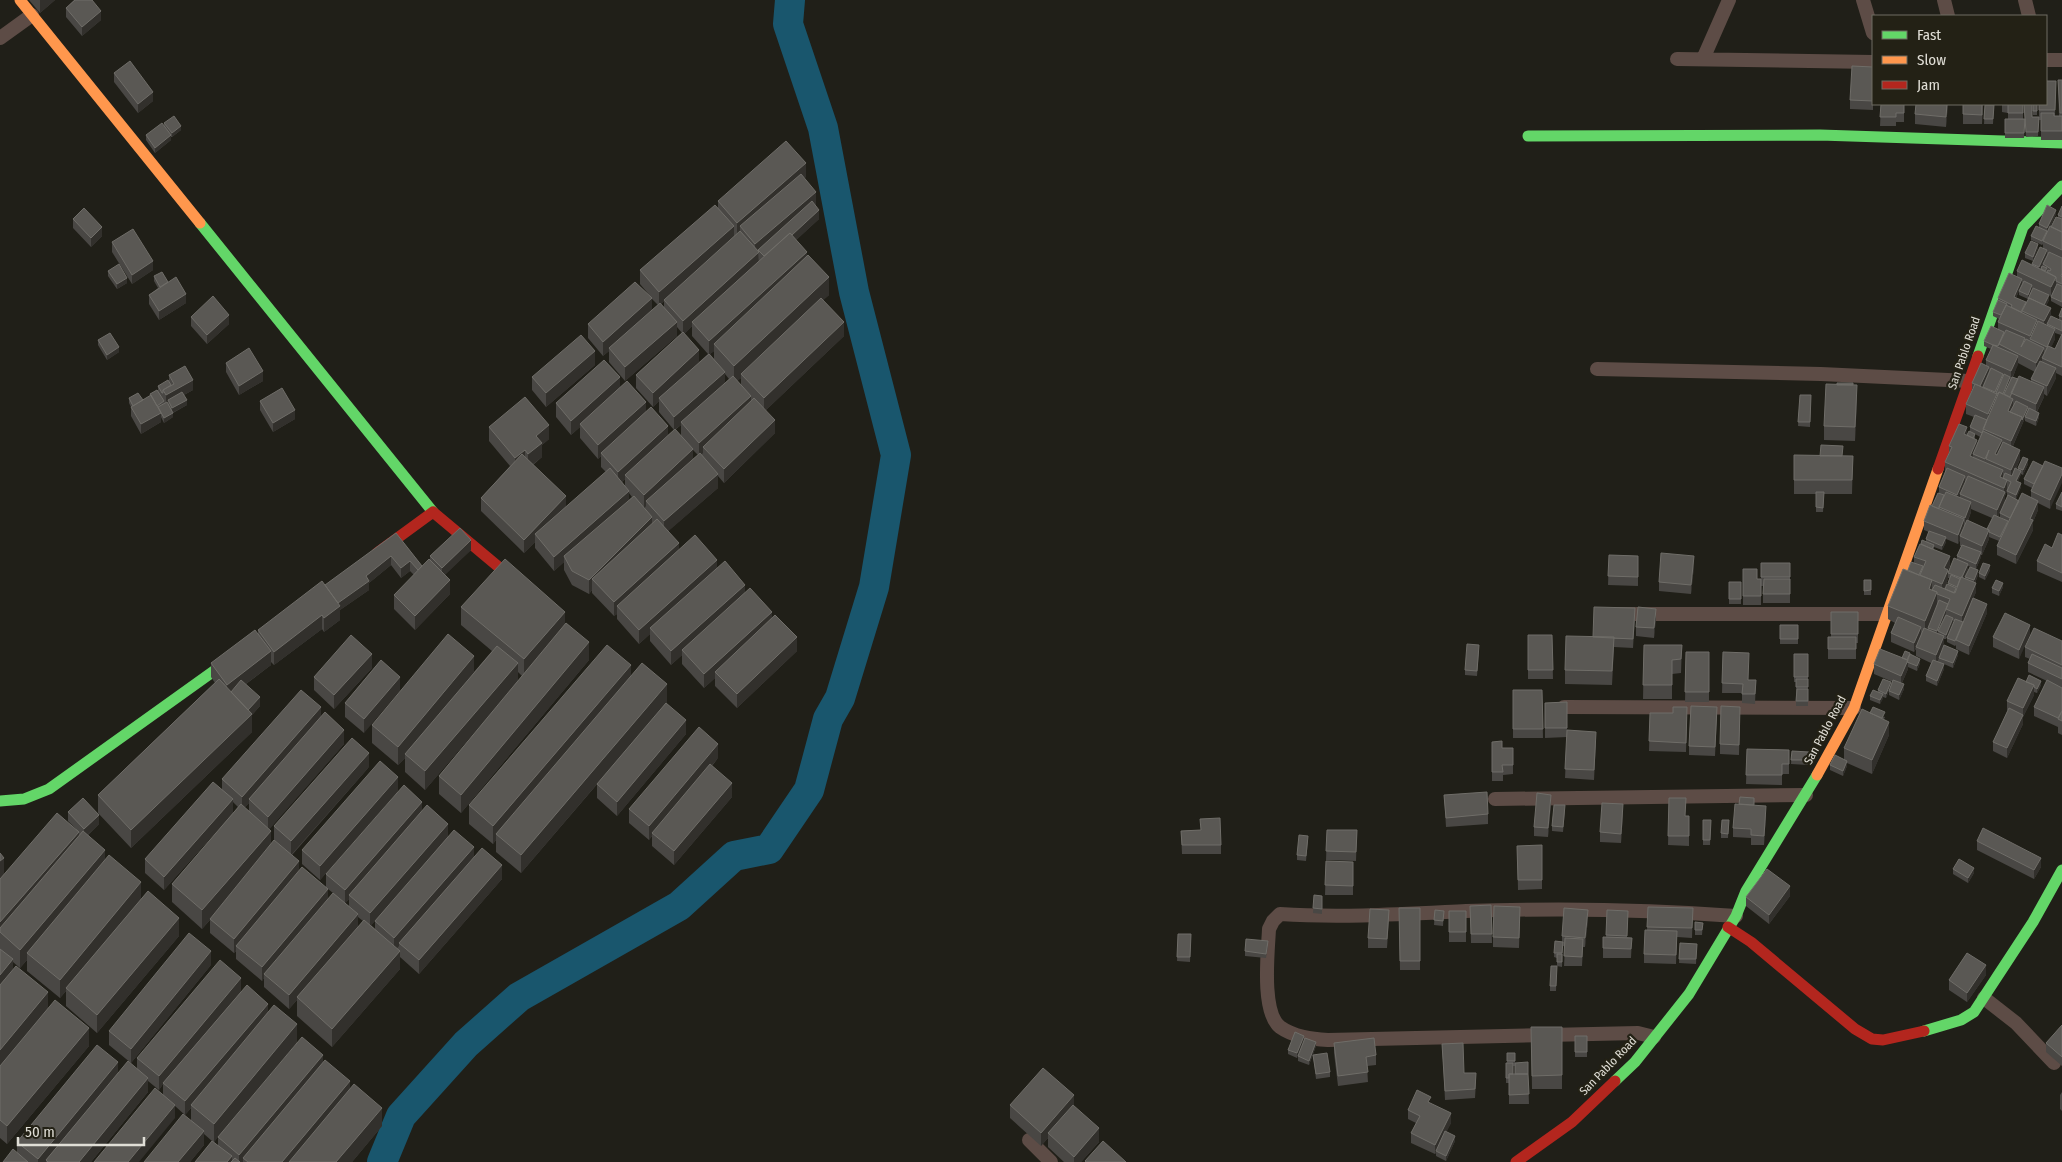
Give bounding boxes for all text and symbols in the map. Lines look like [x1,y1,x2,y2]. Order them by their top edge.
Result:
legend [1872,15,2047,105]
text: Fast [1917,26,1941,44]
text: Slow [1917,51,1946,69]
text: Jam [1917,76,1940,94]
street label: San Pablo Road [1945,315,1983,391]
street label: San Pablo Road [1801,693,1849,767]
street label: San Pablo Road [1577,1034,1639,1098]
scale bar [18,1114,144,1146]
text: 50 m [25,1123,55,1141]

